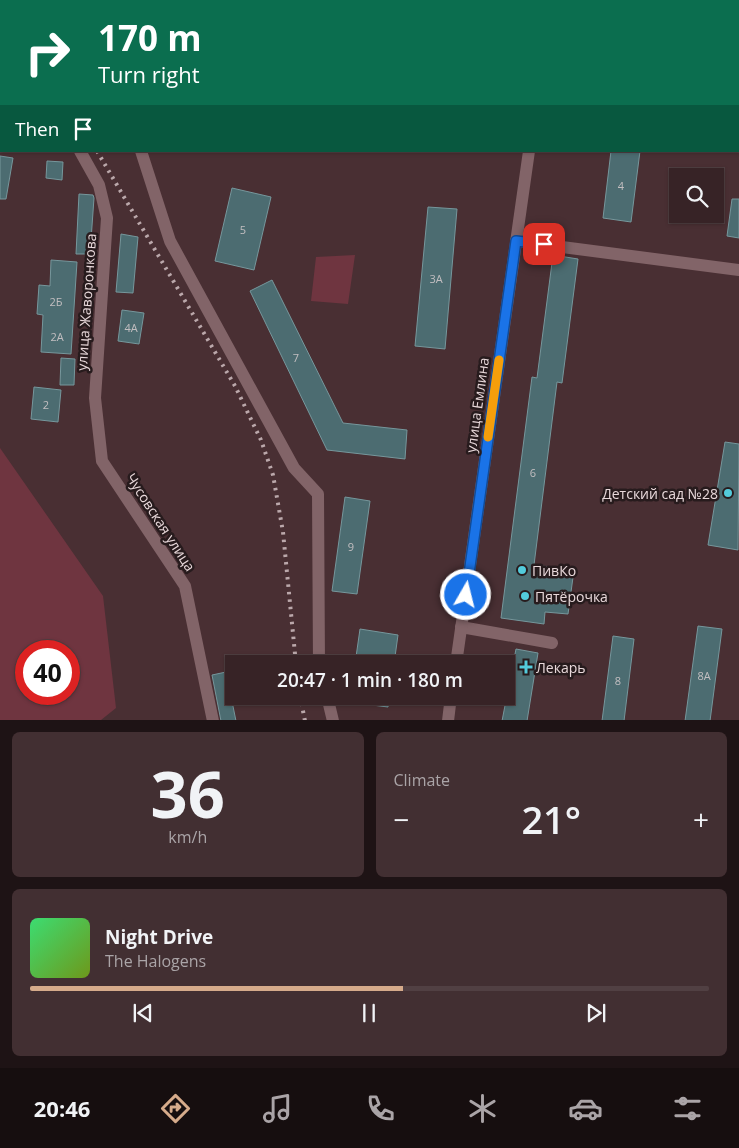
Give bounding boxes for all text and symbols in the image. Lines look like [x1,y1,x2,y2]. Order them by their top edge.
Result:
text: 170 m [98,14,202,61]
icon: right [15,20,80,85]
text: Turn right [98,59,200,89]
icon: arrive [69,115,97,143]
text: Then [15,116,59,142]
map controls [669,168,724,223]
button: search [669,168,724,223]
house number: 4 [618,178,625,193]
house number: 5 [240,222,246,237]
pin [523,223,565,265]
icon: arrive [530,230,558,258]
street label: улица Жаворонкова [72,233,100,371]
house number: 3А [429,271,443,286]
house number: 2Б [49,294,63,309]
house number: 4А [124,320,138,335]
house number: 2А [50,329,64,344]
house number: 7 [293,350,299,365]
street label: улица Емлина [461,356,493,454]
house number: 2 [43,397,49,412]
house number: 6 [530,465,536,480]
street label: Чусовская улица [122,469,200,575]
place label: Детский сад №28 [602,484,718,503]
marker: Детский сад №28 [722,487,734,499]
house number: 9 [348,539,354,554]
place label: ПивКо [532,561,576,580]
marker: ПивКо [516,564,528,576]
position arrow [439,568,491,620]
place label: Пятёрочка [535,587,608,606]
marker: Пятёрочка [519,590,531,602]
speed limit sign: 40 [15,640,80,705]
place label: Лекарь [536,658,586,677]
marker: Лекарь [520,661,532,673]
text: 20:47 · 1 min · 180 m [277,667,463,693]
house number: 8А [697,668,711,683]
house number: 8 [615,673,621,688]
text: 36 [151,749,225,837]
text: Climate [394,769,450,791]
text: 21° [521,793,581,845]
text: − [394,800,410,838]
text: + [693,800,709,838]
text: km/h [168,826,207,848]
text: Night Drive [105,924,213,950]
text: The Halogens [105,950,206,972]
icon: previous [129,999,157,1027]
icon: pause [355,999,383,1027]
icon: next [582,999,610,1027]
icon: directions [158,1091,193,1126]
icon: music [260,1091,295,1126]
icon: phone [363,1091,398,1126]
icon: climate [465,1091,500,1126]
icon: car [568,1091,603,1126]
icon: filters [670,1091,705,1126]
text: 20:46 [34,1093,90,1123]

